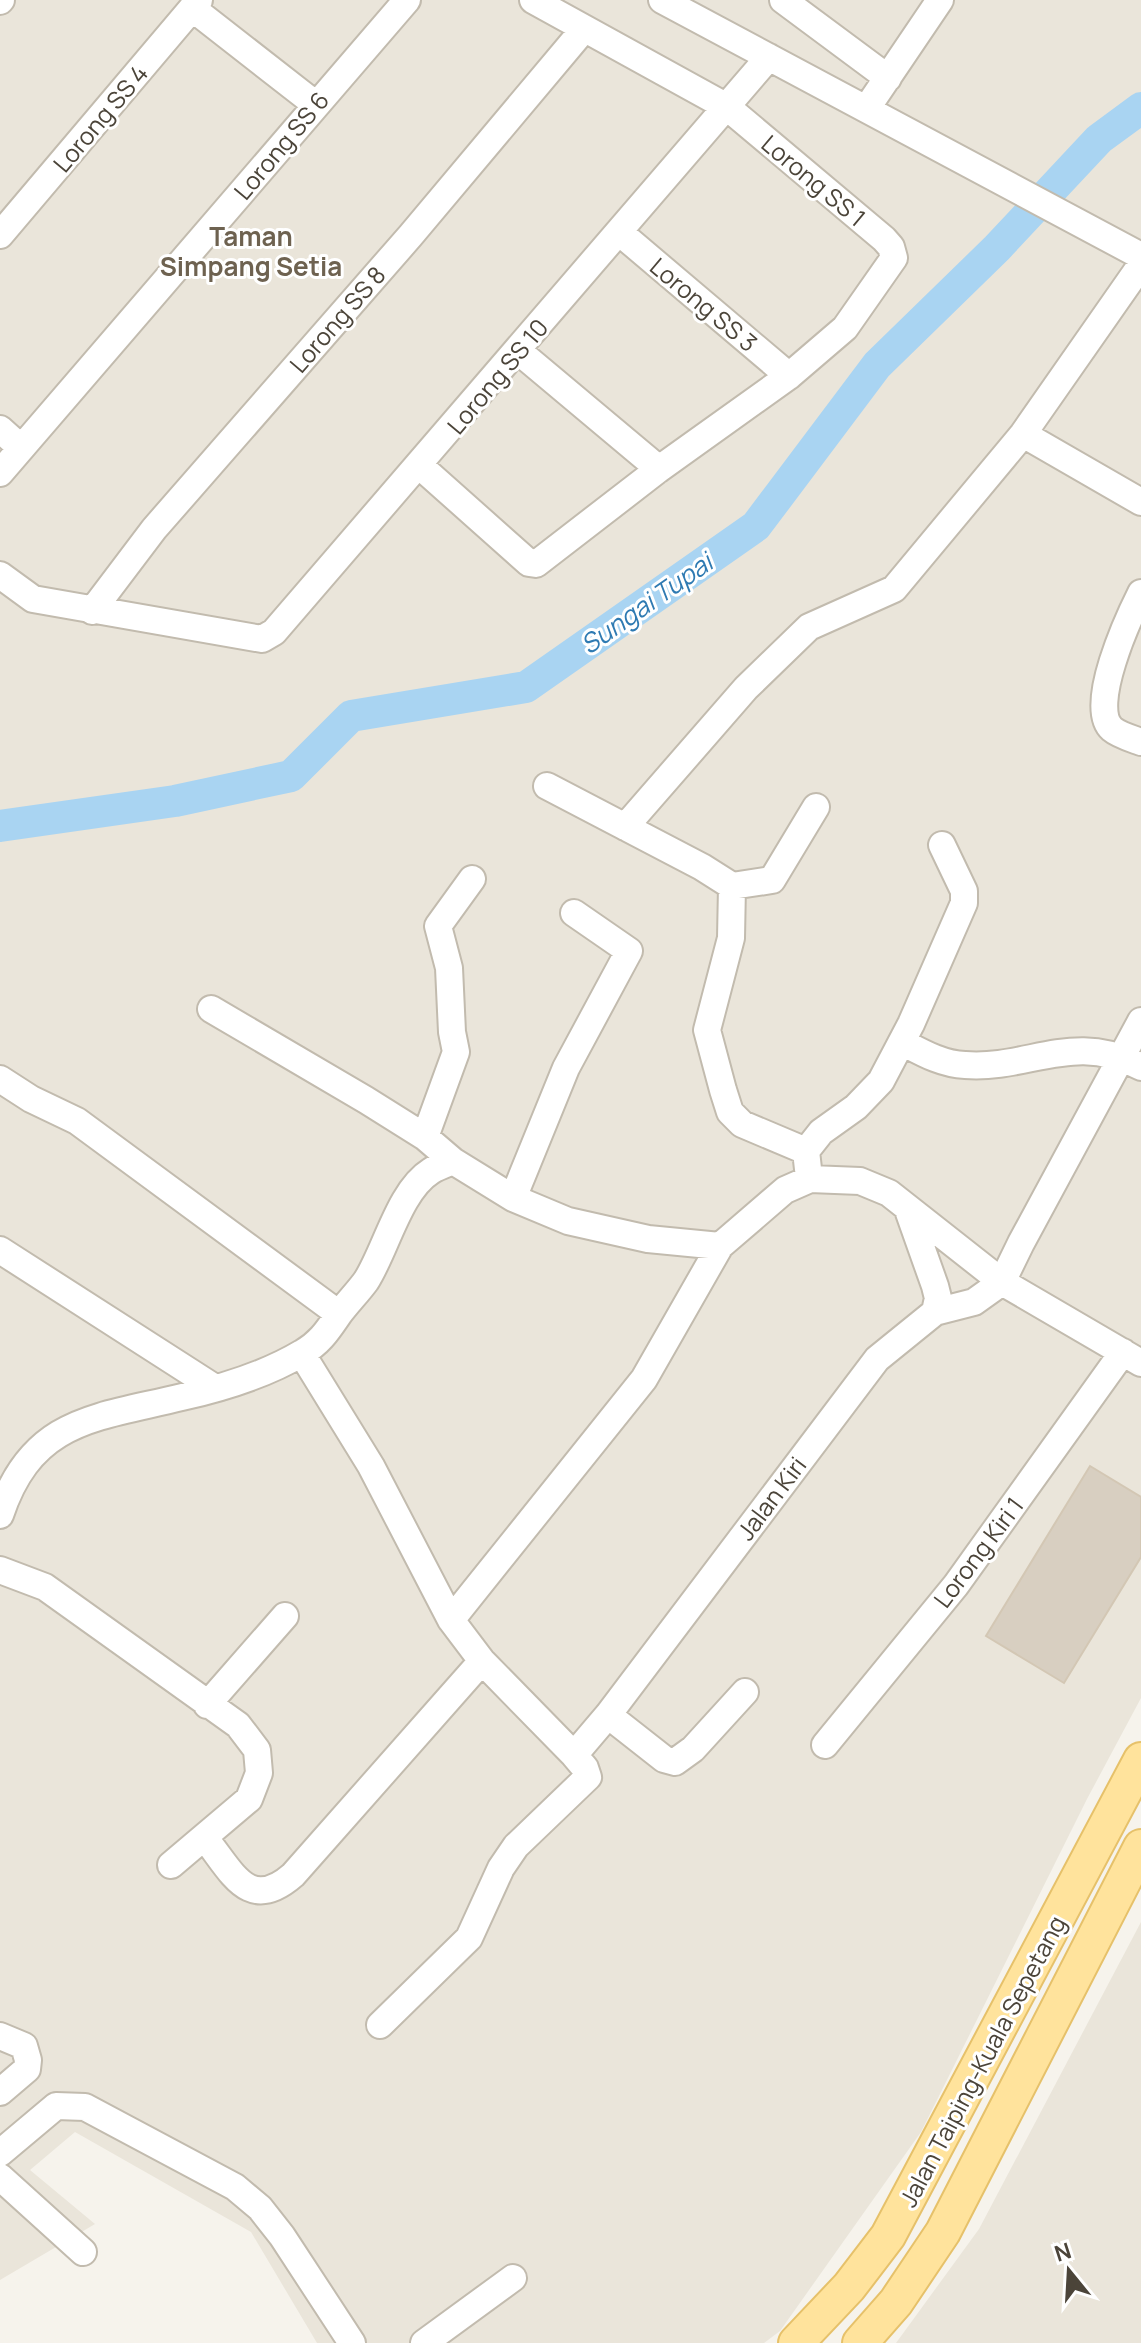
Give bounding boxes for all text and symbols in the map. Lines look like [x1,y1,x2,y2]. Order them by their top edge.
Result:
street label: Lorong SS 4 [45,57,155,179]
street label: Lorong SS 6 [226,84,336,206]
street label: Lorong SS 1 [755,127,873,233]
district label: Taman Simpang Setia [160,218,342,284]
street label: Lorong SS 3 [643,249,765,359]
street label: Lorong SS 8 [282,259,392,379]
street label: Lorong SS 10 [439,311,555,441]
water label: Sungai Tupai [573,543,722,662]
street label: Jalan Kiri [729,1450,813,1546]
street label: Lorong Kiri 1 [926,1490,1030,1614]
street label: Jalan Taiping-Kuala Sepetang [891,1910,1073,2212]
north arrow [1029,2231,1109,2311]
text: N [1051,2235,1075,2269]

